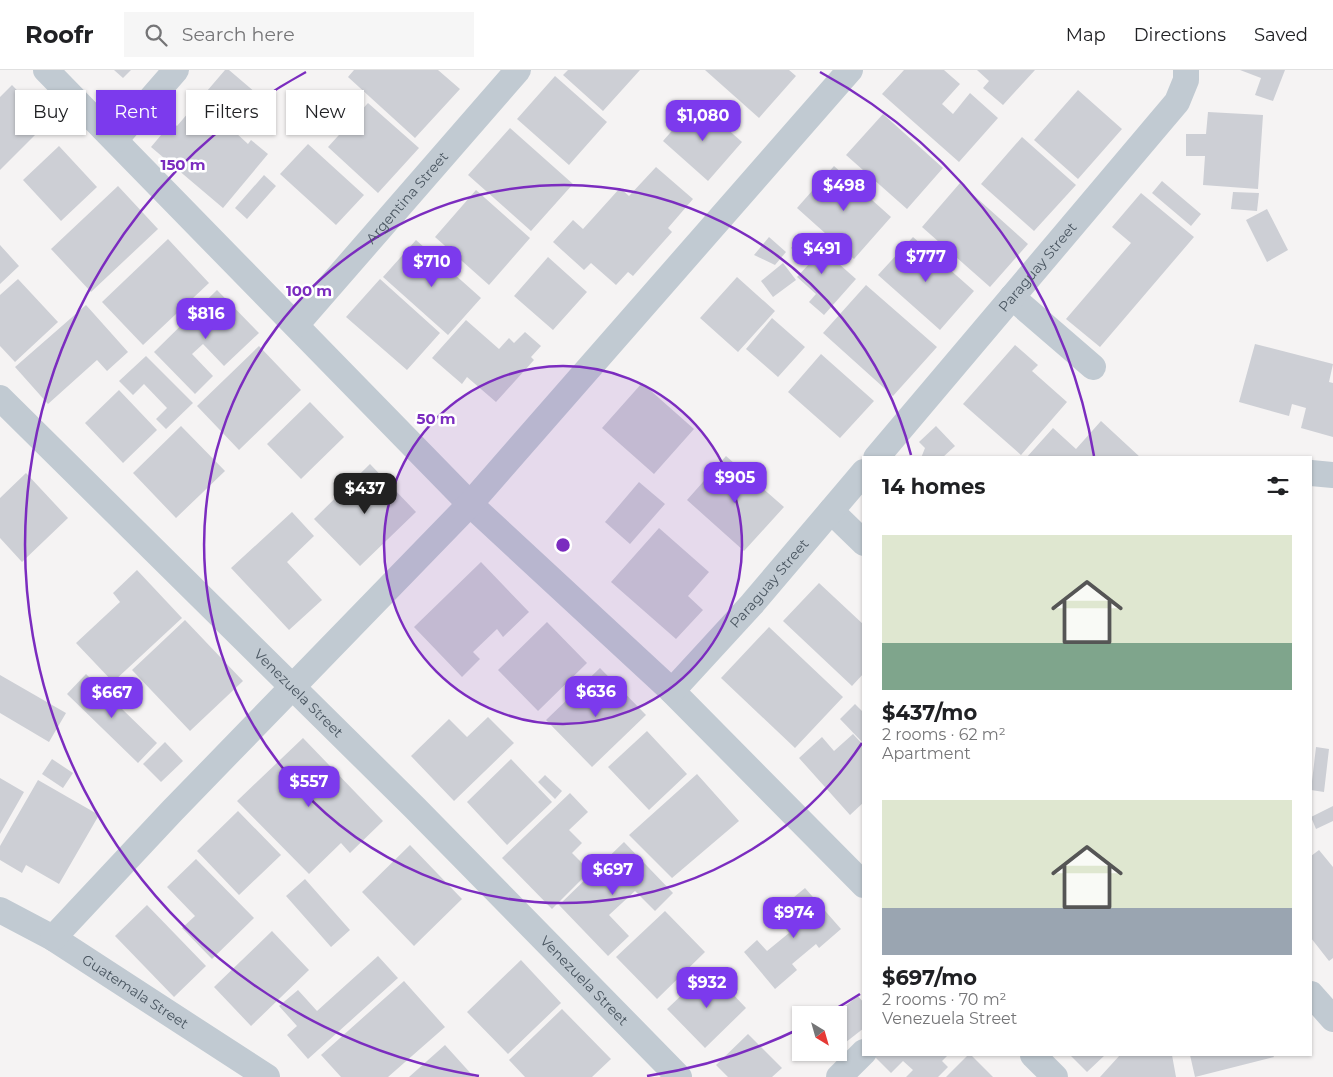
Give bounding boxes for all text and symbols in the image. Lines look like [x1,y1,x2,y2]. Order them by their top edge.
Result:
search box [124,12,474,57]
text: Roofr [25,20,94,49]
icon: search [142,21,170,49]
text: Search here [182,23,295,46]
text: Map [1066,24,1106,46]
text: Directions [1134,24,1226,46]
text: Saved [1254,24,1308,46]
chip: Buy [15,90,86,135]
chip: Rent [96,90,176,135]
chip: Filters [186,90,276,135]
chip: New [286,90,364,135]
pin: $1,080 [662,100,744,142]
text: $1,080 [677,106,729,125]
street label: Argentina Street [362,148,452,247]
text: 150 m [161,155,205,174]
pin: $498 [814,170,874,212]
text: $498 [823,176,865,195]
street label: Paraguay Street [994,218,1081,316]
pin: $491 [792,232,852,275]
text: $491 [803,239,841,258]
pin: $777 [896,240,956,283]
pin: $710 [402,246,462,288]
text: $777 [906,247,946,266]
text: $710 [413,252,451,271]
text: 100 m [286,281,332,300]
pin: $816 [176,298,236,340]
text: $816 [187,304,225,323]
text: 50 m [416,409,456,428]
pin: $905 [705,462,765,504]
text: $905 [715,468,755,487]
pin: $437 [335,472,395,515]
icon: filters [1264,472,1292,500]
text: 14 homes [882,474,986,499]
text: $437 [345,479,385,498]
street label: Paraguay Street [726,535,813,632]
centre of rings [554,536,572,554]
icon: home [1042,567,1132,657]
street label: Venezuela Street [250,645,347,741]
pin: $667 [82,676,142,719]
pin: $636 [566,676,626,718]
text: $636 [576,682,616,701]
text: $667 [92,683,132,702]
text: $437/mo [882,700,977,725]
text: 2 rooms · 62 m² [882,725,1006,744]
text: Apartment [882,744,971,763]
pin: $557 [279,766,339,808]
text: $557 [290,772,328,791]
icon: home [1042,832,1132,922]
pin: $697 [583,854,643,896]
text: $697 [593,860,633,879]
pin: $974 [764,896,824,939]
text: $974 [774,903,814,922]
street label: Venezuela Street [536,932,632,1029]
street label: Guatemala Street [78,950,192,1033]
text: $697/mo [882,965,977,990]
pin: $932 [677,966,737,1009]
text: $932 [688,973,726,992]
text: 2 rooms · 70 m² [882,990,1007,1009]
north arrow [792,1006,848,1061]
map controls [792,1006,847,1061]
text: Venezuela Street [882,1009,1017,1028]

